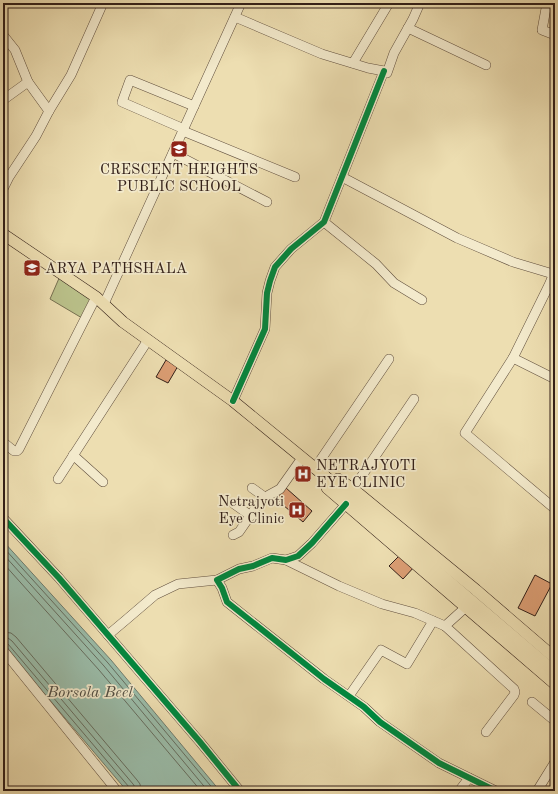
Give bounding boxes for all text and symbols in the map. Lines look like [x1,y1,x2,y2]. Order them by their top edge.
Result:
school or university icon: CRESCENT HEIGHTS PUBLIC SCHOOL [169,139,189,159]
place label: CRESCENT HEIGHTS PUBLIC SCHOOL [100,163,258,195]
school or university icon: ARYA PATHSHALA [22,258,42,278]
place label: ARYA PATHSHALA [45,262,188,277]
place label: NETRAJYOTI EYE CLINIC [316,459,416,491]
hospital icon: NETRAJYOTI EYE CLINIC [293,464,313,484]
place label: Netrajyoti Eye Clinic [218,495,284,527]
hospital icon: Netrajyoti Eye Clinic [287,500,307,520]
water label: Borsola Beel [46,685,133,701]

